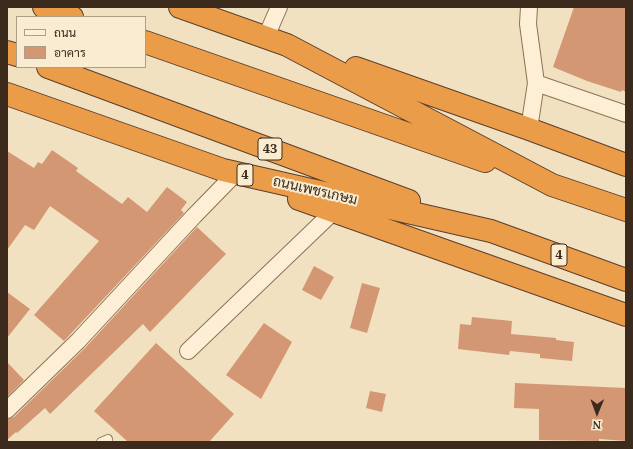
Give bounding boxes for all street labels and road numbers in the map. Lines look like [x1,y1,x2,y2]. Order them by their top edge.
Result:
road number: 43 [258,138,282,160]
road number: 4 [237,164,253,186]
street label: ถนนเพชรเกษม [271,173,359,209]
road number: 4 [551,244,567,266]

